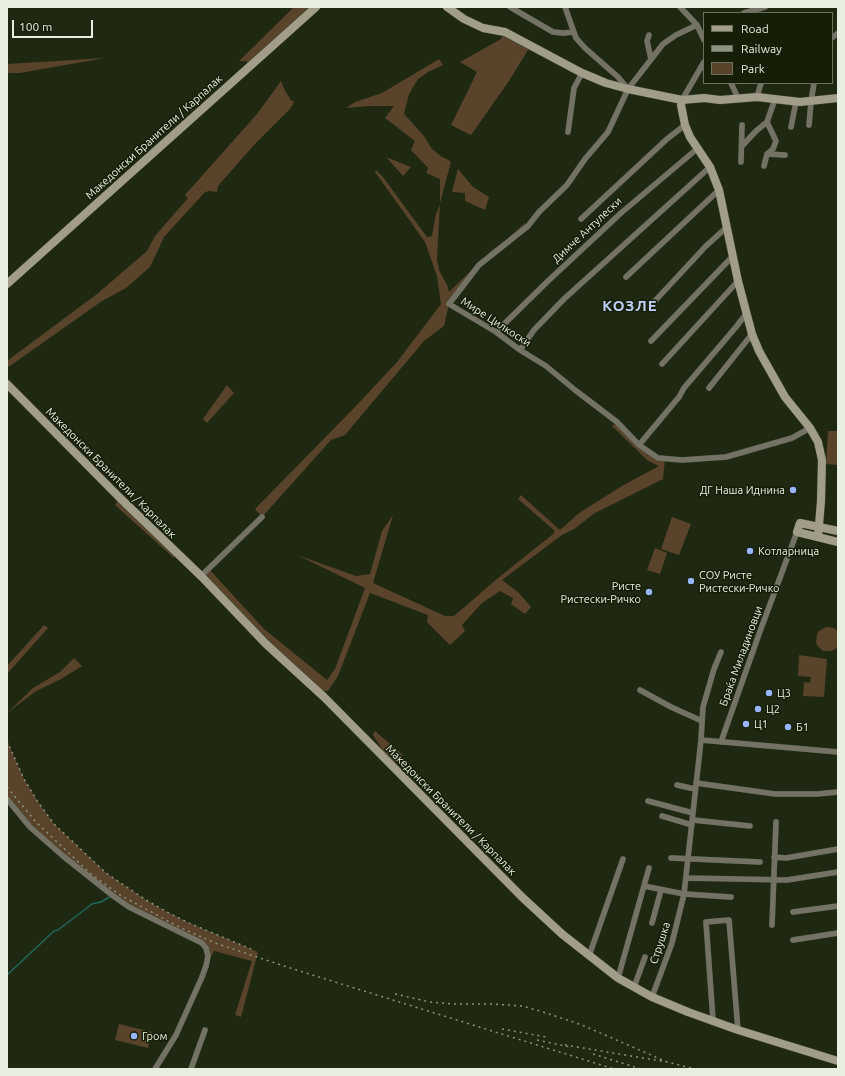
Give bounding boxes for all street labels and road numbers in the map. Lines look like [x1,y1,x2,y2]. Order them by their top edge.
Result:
street label: Македонски Бранители / Карпалак [83,72,225,202]
street label: Димче Антулески [550,194,624,266]
street label: Мире Цилкоски [458,294,534,350]
street label: Македонски Бранители / Карпалак [43,405,179,541]
street label: Браќа Миладиновци [717,604,765,708]
street label: Македонски Бранители / Карпалак [383,742,519,878]
street label: Струшка [647,920,673,966]

